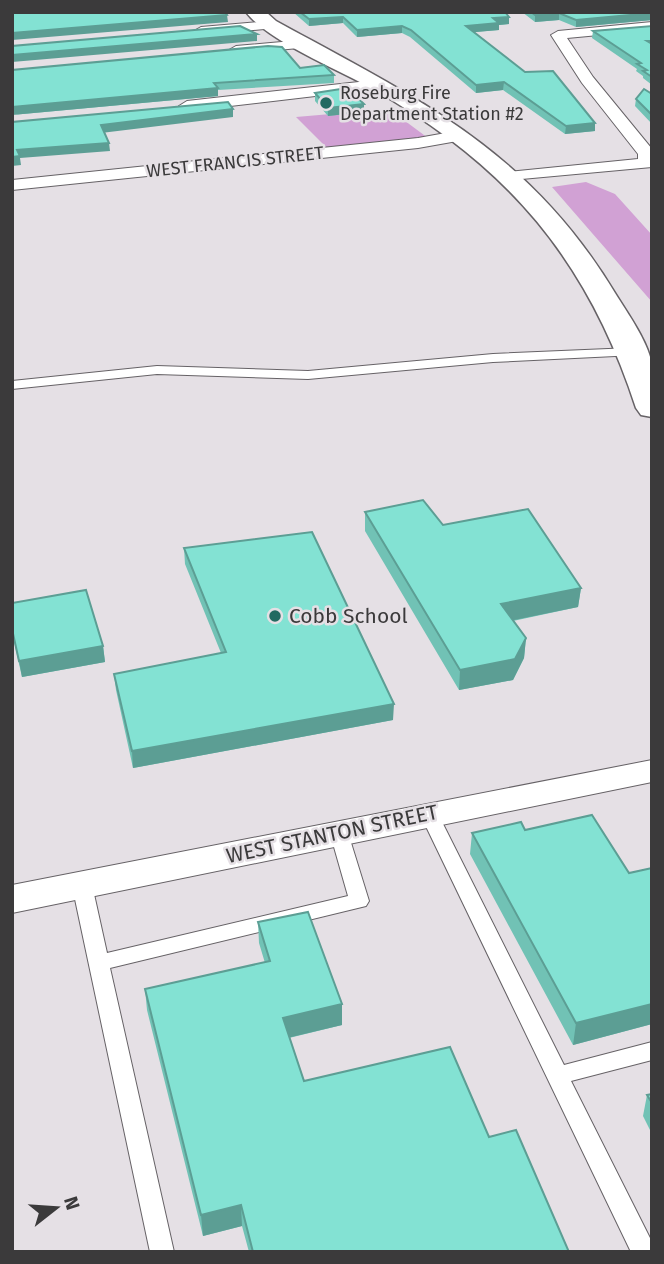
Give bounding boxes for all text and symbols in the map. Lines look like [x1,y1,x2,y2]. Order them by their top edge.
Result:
place label: Roseburg Fire Department Station #2 [340,82,524,125]
marker: Roseburg Fire Department Station #2 [318,95,334,111]
street label: WEST FRANCIS STREET [145,142,325,182]
place label: Cobb School [289,603,408,629]
marker: Cobb School [267,608,283,624]
street label: WEST STANTON STREET [224,799,440,869]
north arrow [21,1173,91,1243]
text: N [59,1194,85,1213]

